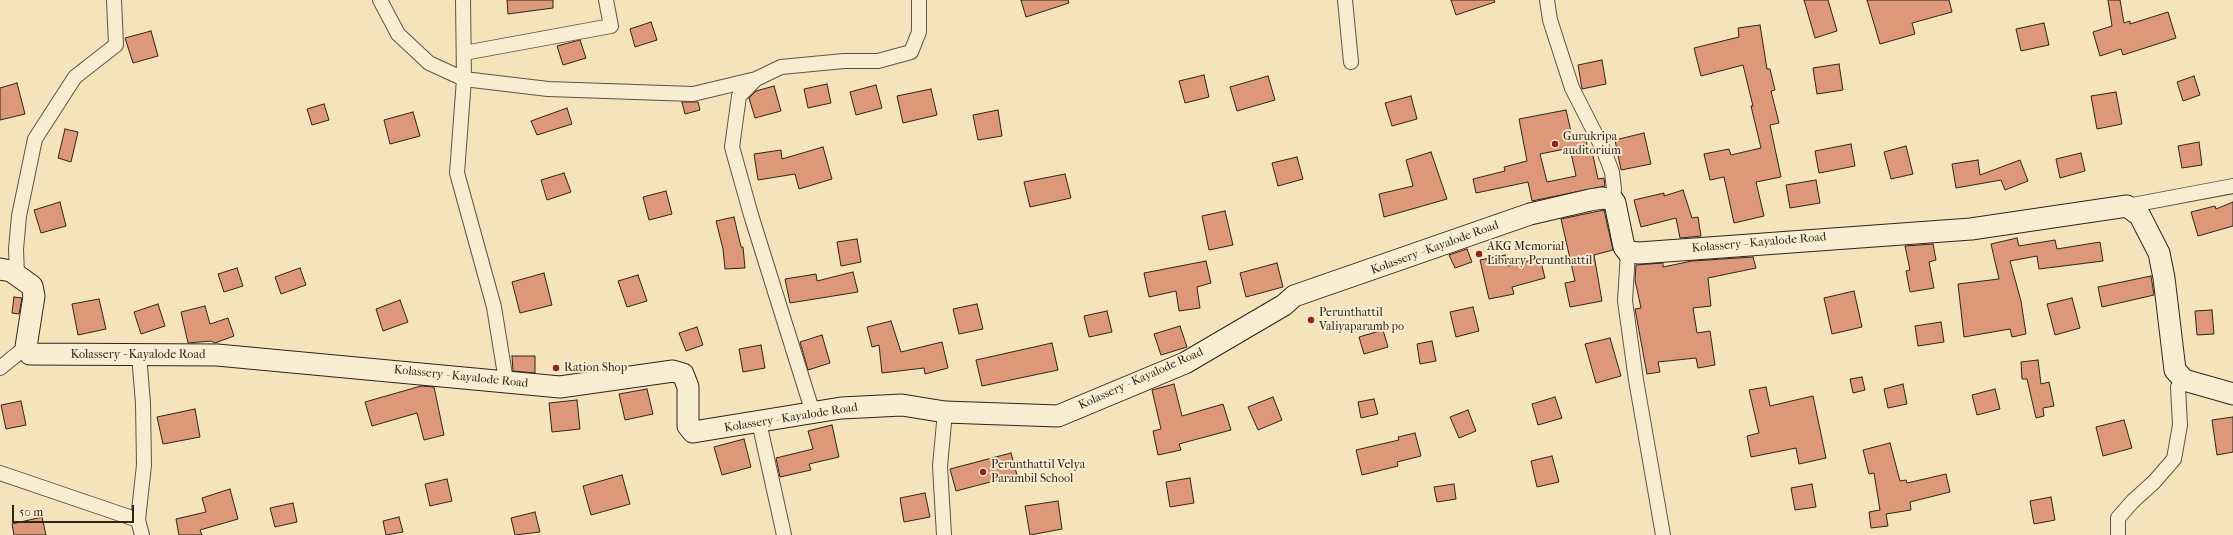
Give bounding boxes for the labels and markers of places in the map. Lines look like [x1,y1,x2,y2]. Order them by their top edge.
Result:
place label: Gurukripa auditorium [1563,130,1621,158]
marker: Gurukripa auditorium [1550,139,1560,149]
place label: AKG Memorial Library Perunthattil [1487,240,1592,268]
marker: AKG Memorial Library Perunthattil [1474,249,1484,259]
place label: Perunthattil Valiyaparamb po [1319,306,1404,334]
marker: Perunthattil Valiyaparamb po [1306,315,1316,325]
place label: Ration Shop [564,361,627,375]
marker: Ration Shop [551,363,561,373]
place label: Perunthattil Velya Parambil School [991,458,1085,486]
marker: Perunthattil Velya Parambil School [978,467,988,477]

